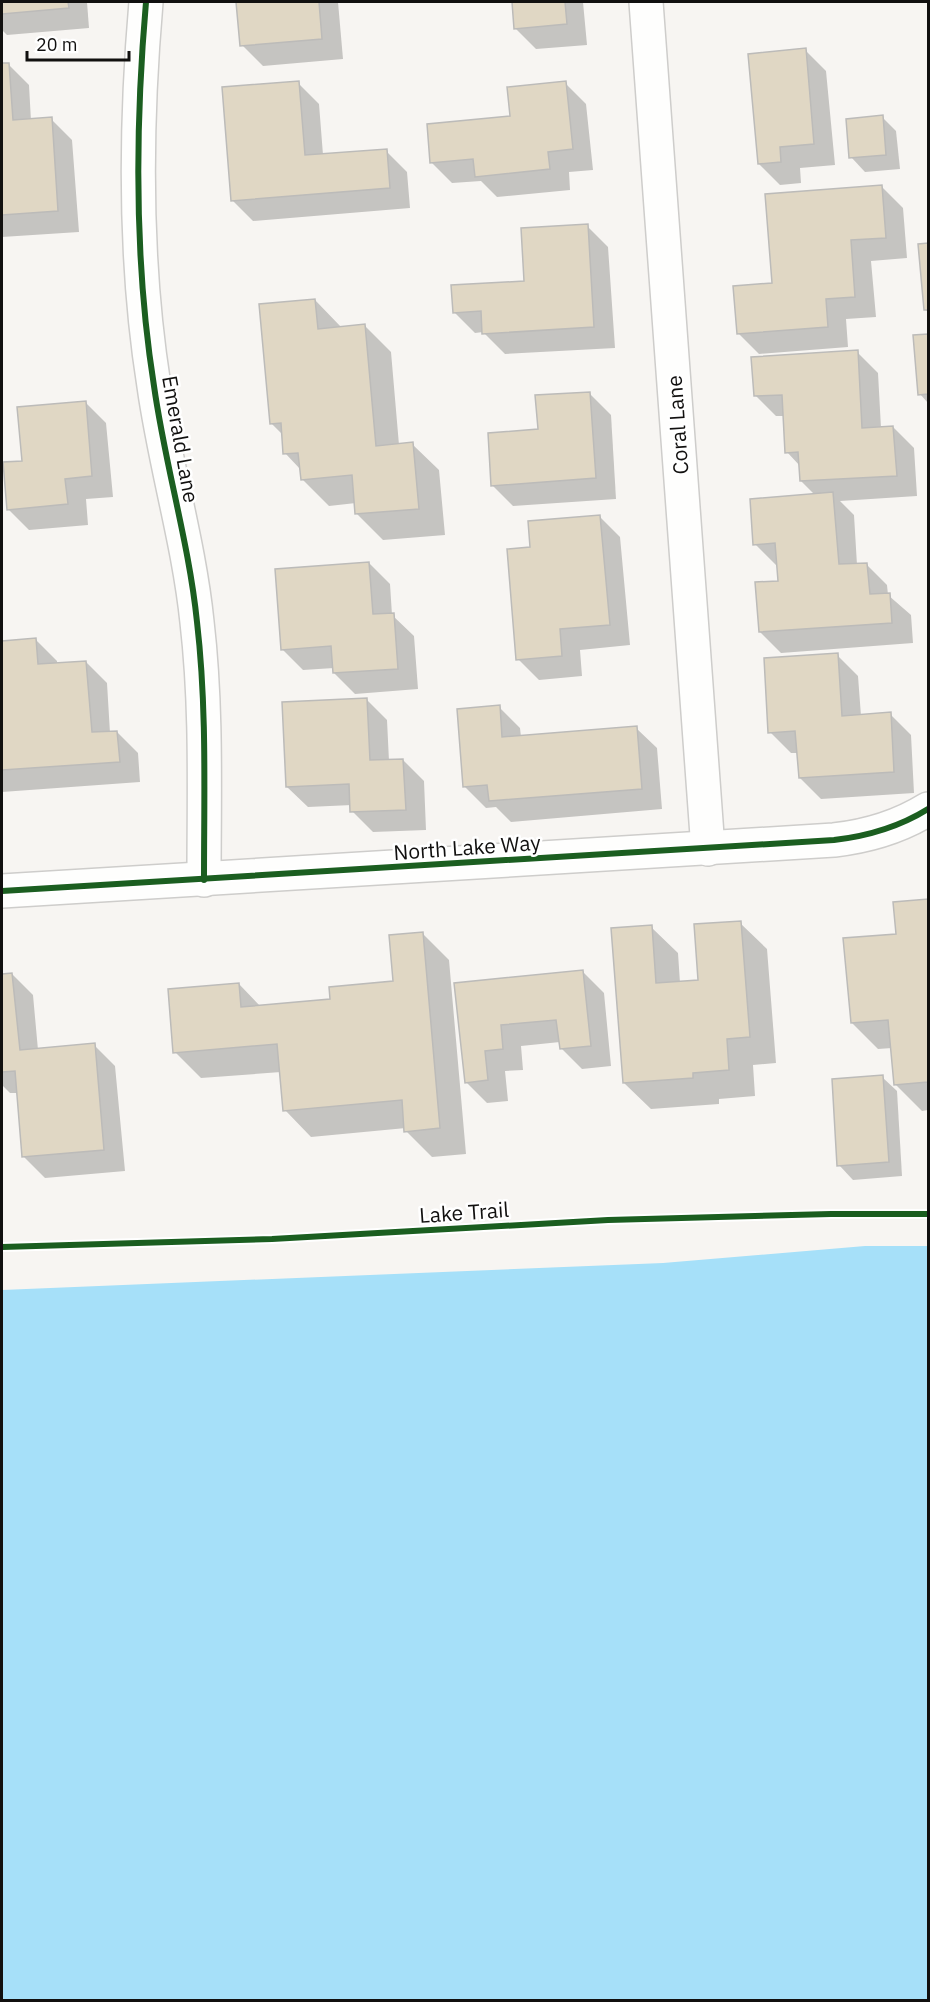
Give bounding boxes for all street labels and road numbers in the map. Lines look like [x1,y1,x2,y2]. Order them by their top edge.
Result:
street label: Emerald Lane [156,373,206,505]
street label: Coral Lane [660,374,694,476]
street label: North Lake Way [392,828,542,866]
street label: Lake Trail [418,1195,510,1229]

